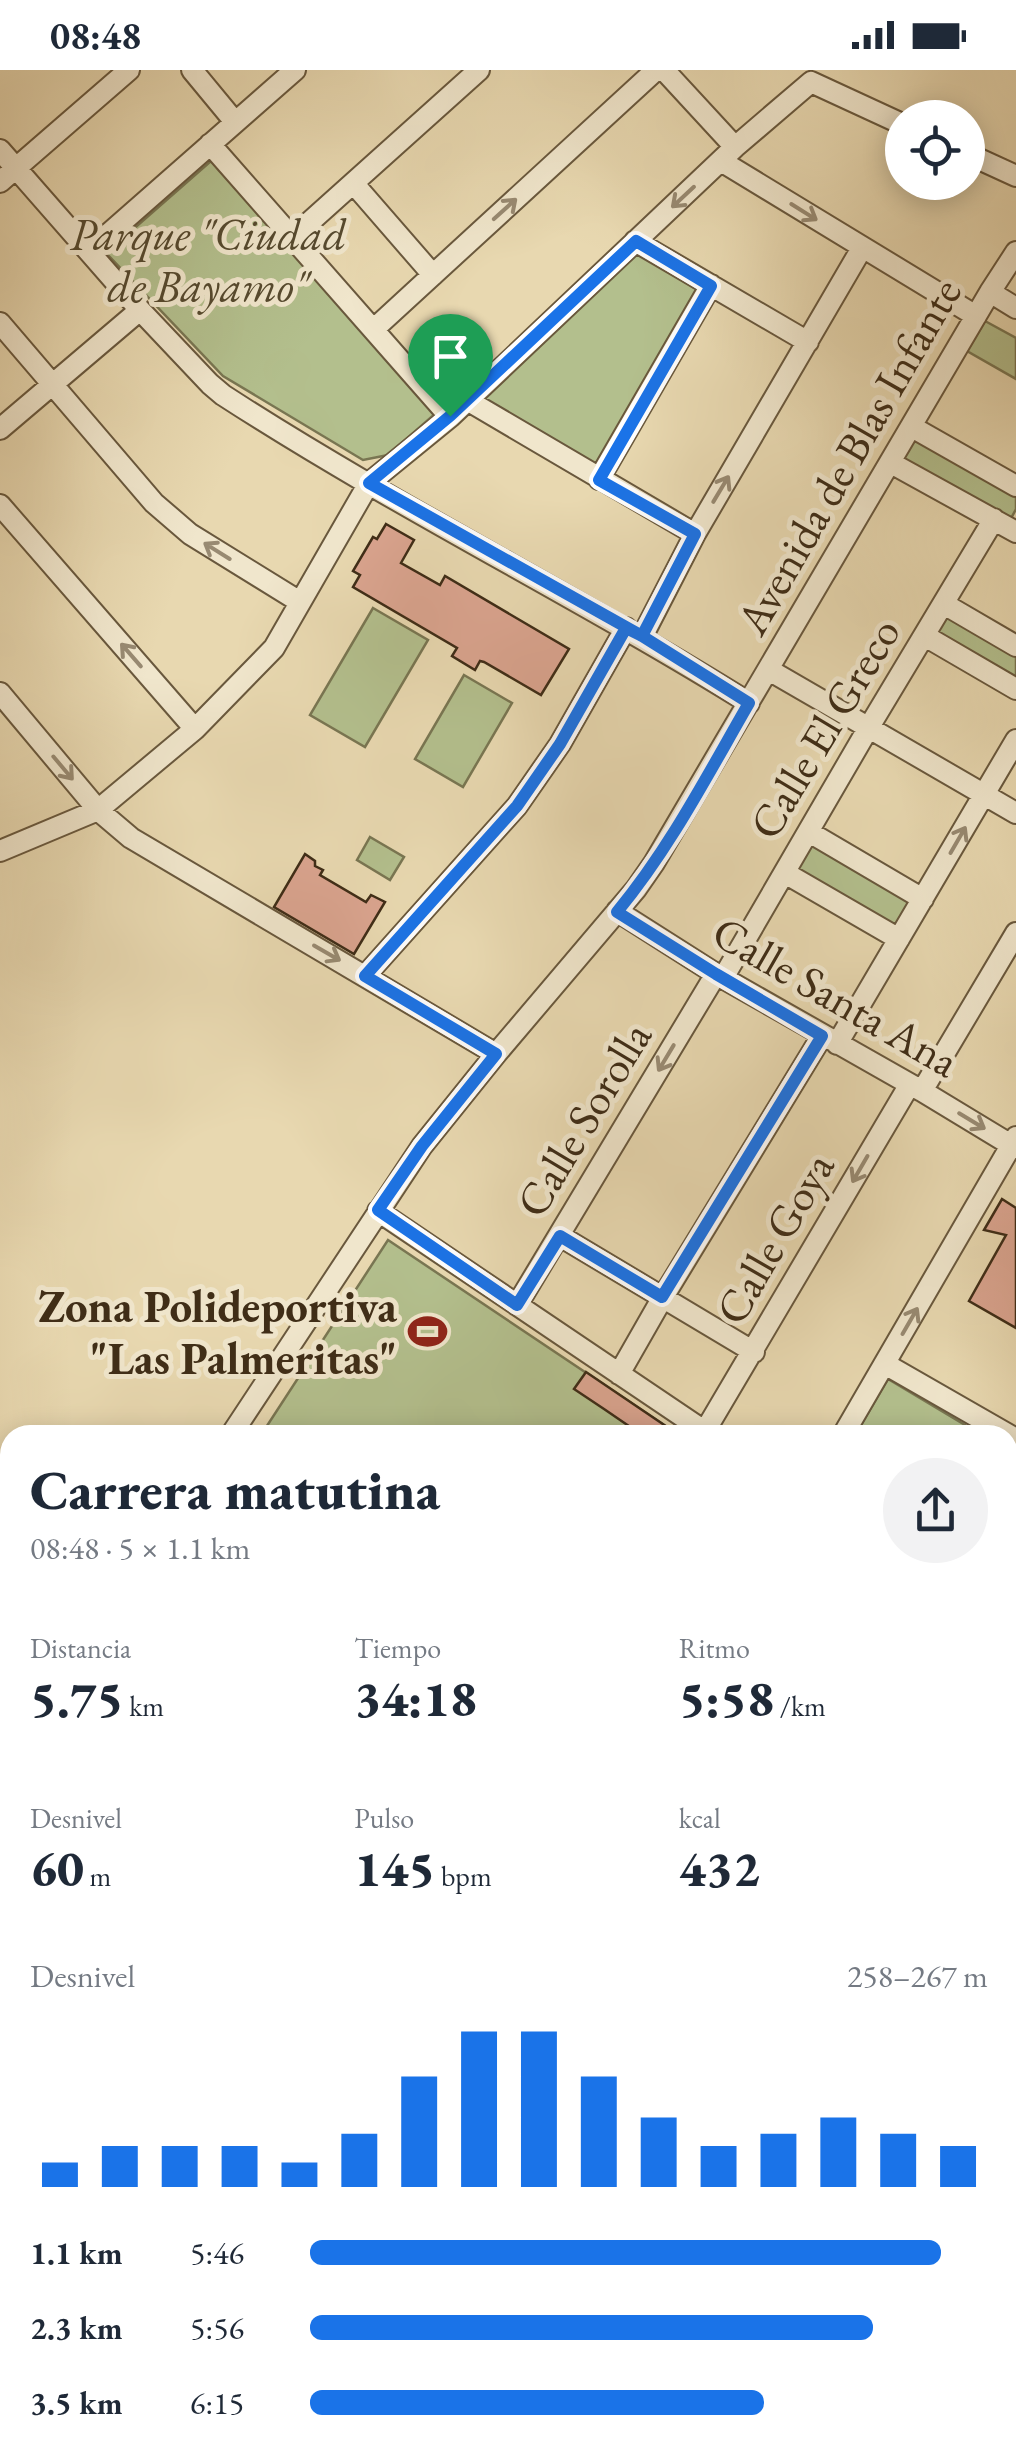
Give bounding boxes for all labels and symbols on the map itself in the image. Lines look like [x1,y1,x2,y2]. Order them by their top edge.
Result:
one-way arrow [671,185,696,208]
one-way arrow [492,198,517,221]
one-way arrow [789,202,818,222]
park label: Parque "Ciudad de Bayamo" [70,205,347,315]
street label: Avenida de Blas Infante [722,267,974,646]
pin [408,314,493,417]
one-way arrow [711,475,731,504]
one-way arrow [203,540,232,561]
street label: Calle El Greco [735,607,913,849]
one-way arrow [121,643,143,669]
one-way arrow [52,754,74,780]
one-way arrow [948,826,968,855]
street label: Calle Santa Ana [703,902,969,1090]
one-way arrow [312,943,340,963]
street label: Calle Sorolla [502,1011,664,1227]
one-way arrow [656,1043,676,1072]
one-way arrow [957,1111,986,1131]
street label: Calle Goya [702,1142,846,1334]
one-way arrow [850,1154,870,1183]
place label: Zona Polideportiva "Las Palmeritas" [38,1277,397,1387]
one-way arrow [900,1307,920,1335]
sports icon: Zona Polideportiva "Las Palmeritas" [406,1311,448,1353]

